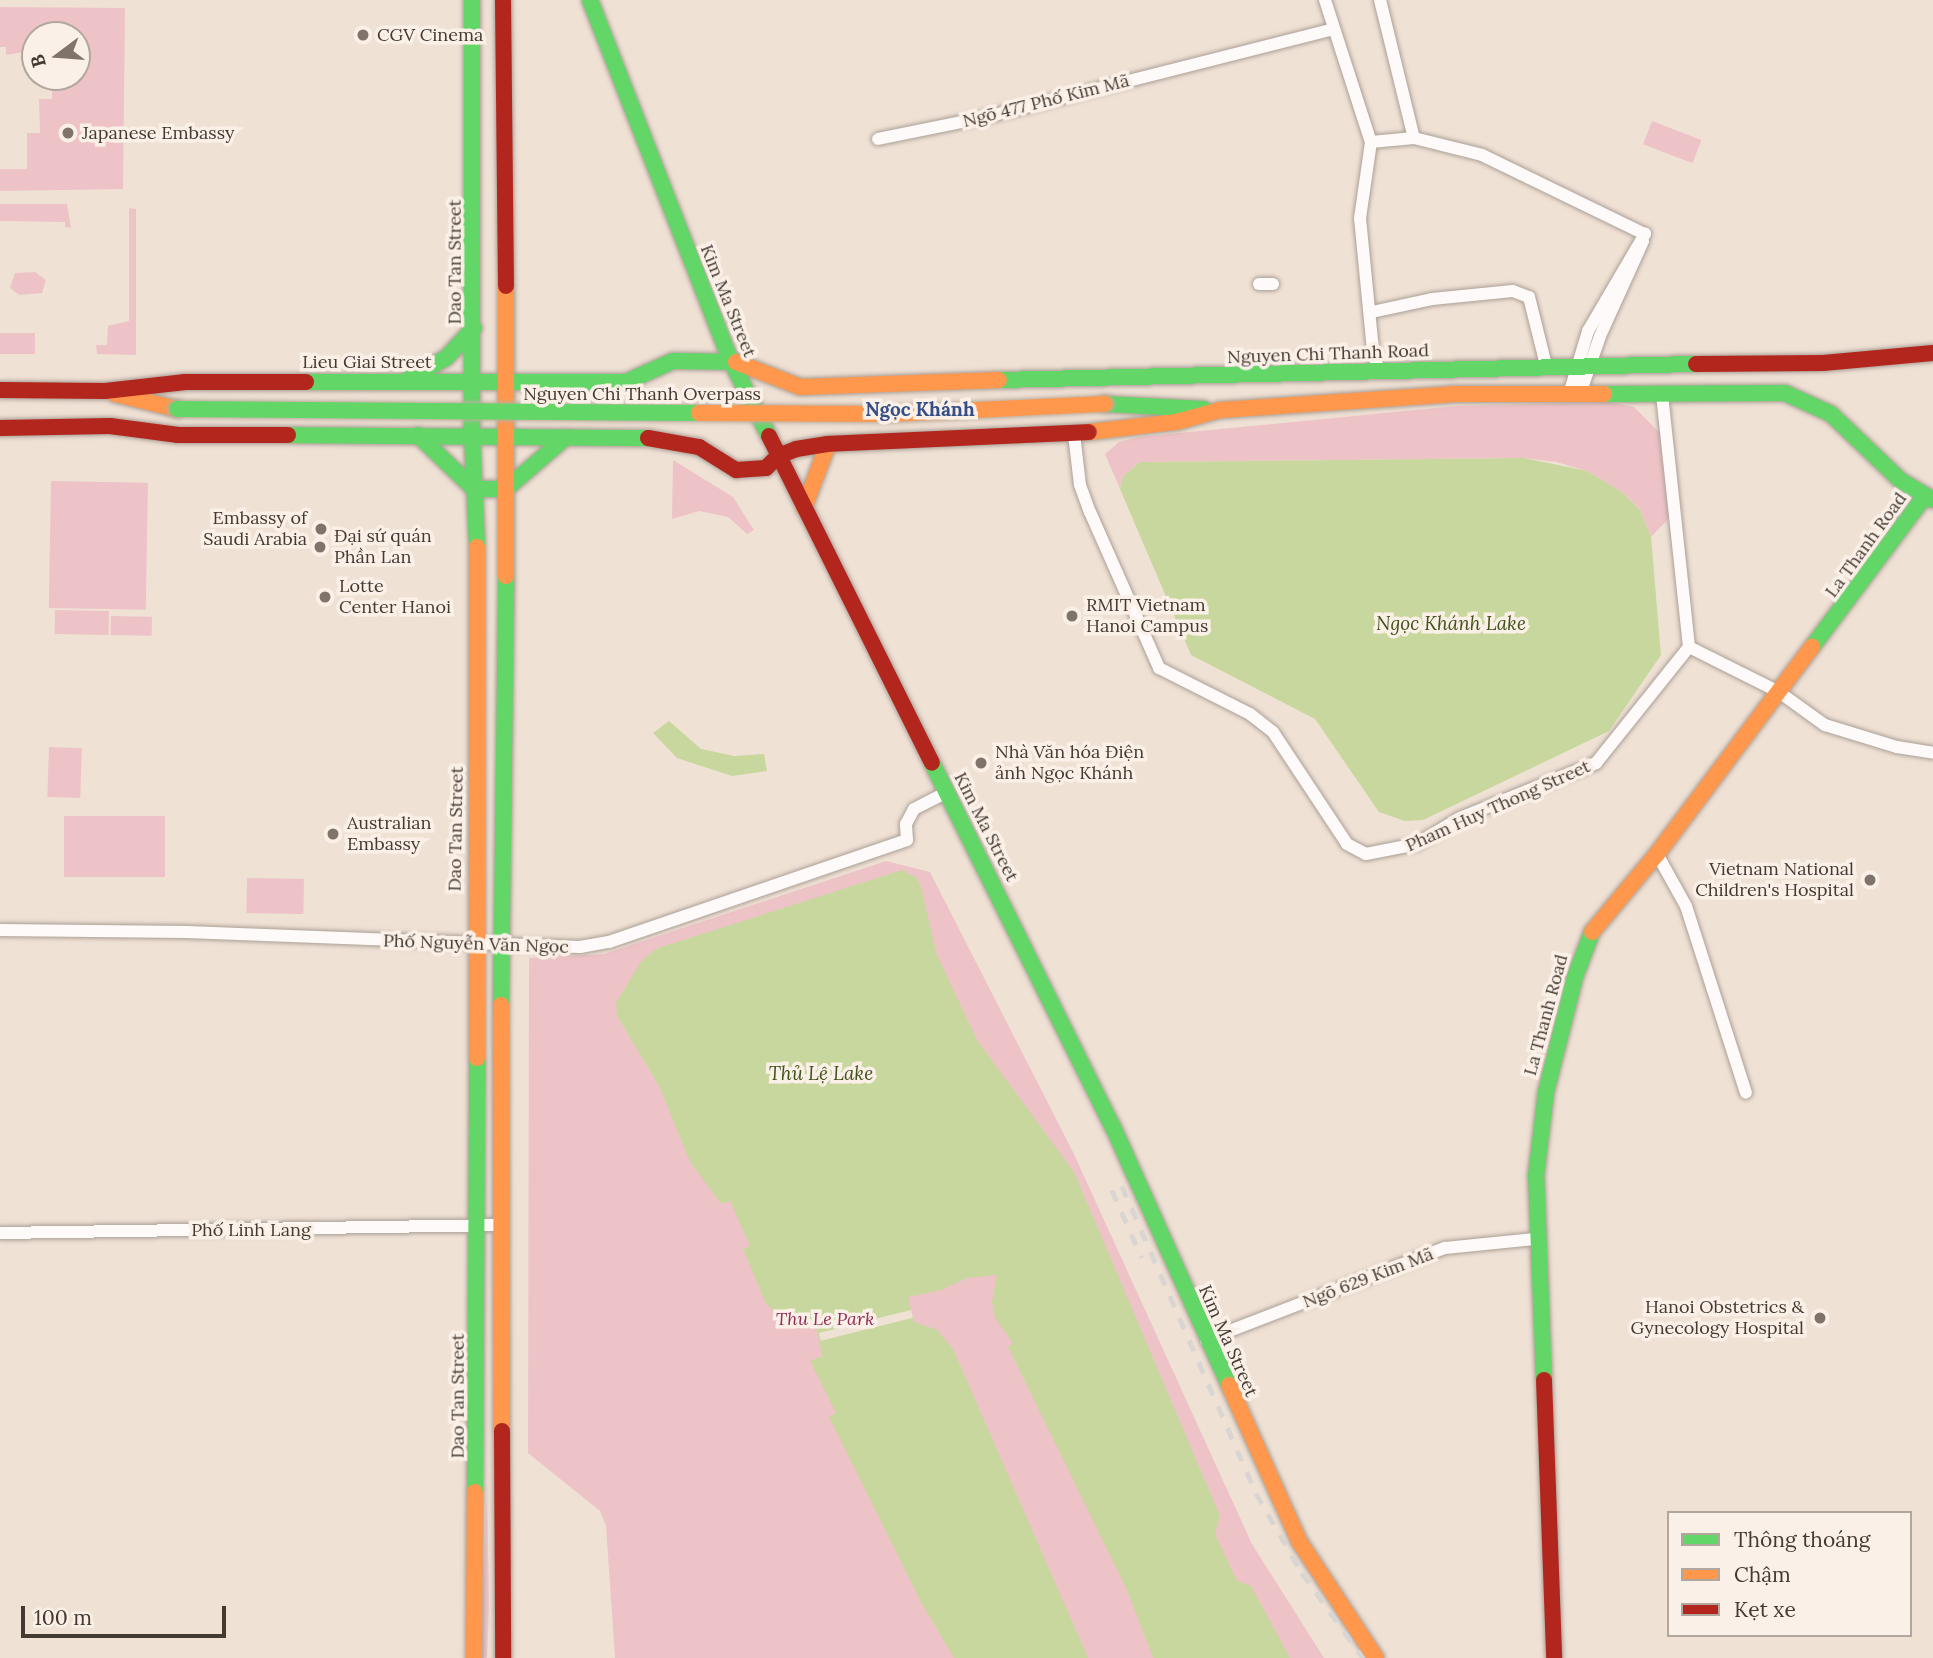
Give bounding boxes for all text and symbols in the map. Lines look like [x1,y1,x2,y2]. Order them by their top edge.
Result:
north arrow [21,21,91,91]
place label: CGV Cinema [377,24,483,46]
marker: CGV Cinema [355,27,371,43]
text: B [24,52,51,71]
street label: Ngõ 477 Phố Kim Mã [961,70,1131,132]
place label: Japanese Embassy [82,122,234,144]
marker: Japanese Embassy [60,125,76,141]
street label: Dao Tan Street [444,200,466,324]
street label: Kim Ma Street [696,241,760,361]
street label: Nguyen Chi Thanh Road [1227,340,1429,368]
street label: Lieu Giai Street [302,351,432,373]
street label: Nguyen Chi Thanh Overpass [523,383,761,405]
district label: Ngọc Khánh [865,399,975,421]
street label: La Thanh Road [1821,488,1911,602]
place label: Embassy of Saudi Arabia [203,508,307,550]
marker: Embassy of Saudi Arabia [313,521,329,537]
place label: Đại sứ quán Phần Lan [334,526,432,568]
marker: Đại sứ quán Phần Lan [312,539,328,555]
place label: Lotte Center Hanoi [339,576,451,618]
marker: Lotte Center Hanoi [317,589,333,605]
place label: RMIT Vietnam Hanoi Campus [1086,595,1208,638]
marker: RMIT Vietnam Hanoi Campus [1064,608,1080,624]
water label: Ngọc Khánh Lake [1376,613,1526,635]
place label: Nhà Văn hóa Điện ảnh Ngọc Khánh [995,742,1144,784]
marker: Nhà Văn hóa Điện ảnh Ngọc Khánh [973,755,989,771]
street label: Pham Huy Thong Street [1402,756,1594,856]
street label: Dao Tan Street [444,766,468,892]
street label: Kim Ma Street [949,769,1023,885]
place label: Australian Embassy [347,813,431,856]
marker: Australian Embassy [325,826,341,842]
place label: Vietnam National Children's Hospital [1695,859,1854,902]
marker: Vietnam National Children's Hospital [1860,870,1880,890]
street label: Phố Nguyễn Văn Ngọc [383,930,569,958]
street label: La Thanh Road [1519,952,1573,1078]
water label: Thủ Lệ Lake [769,1063,873,1085]
street label: Phố Linh Lang [191,1219,311,1241]
street label: Ngõ 629 Kim Mã [1300,1243,1436,1313]
street label: Kim Ma Street [1194,1282,1262,1400]
place label: Hanoi Obstetrics & Gynecology Hospital [1630,1297,1804,1340]
park label: Thu Le Park [776,1308,874,1330]
marker: Hanoi Obstetrics & Gynecology Hospital [1810,1308,1830,1328]
street label: Dao Tan Street [447,1334,469,1458]
legend [1667,1511,1912,1637]
text: Thông thoáng [1734,1526,1870,1553]
text: Chậm [1734,1561,1791,1588]
scale bar [24,1592,229,1636]
text: Kẹt xe [1734,1596,1796,1623]
text: 100 m [34,1604,92,1631]

